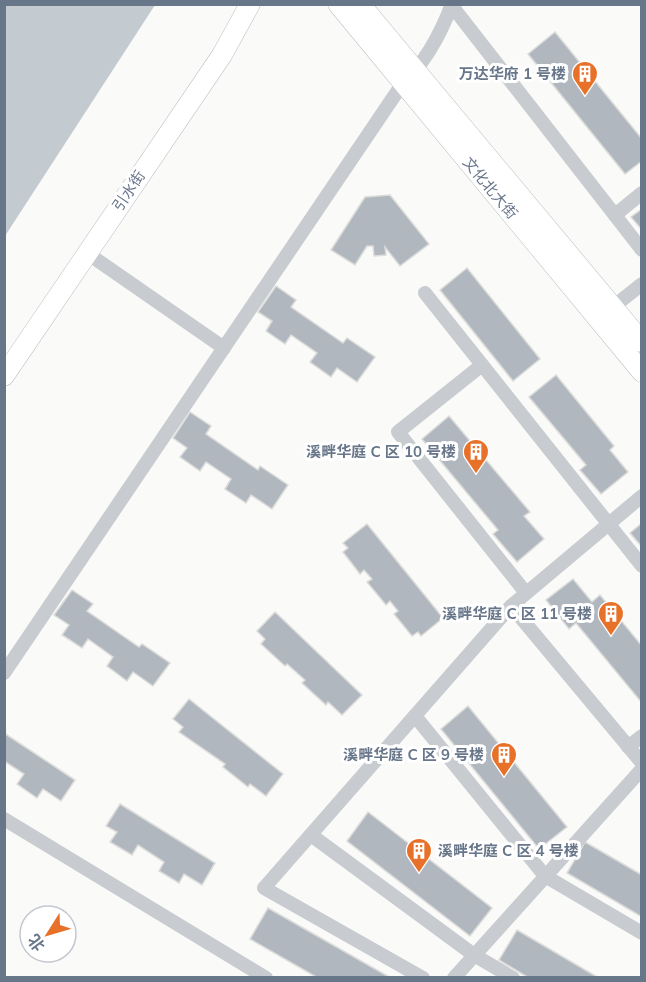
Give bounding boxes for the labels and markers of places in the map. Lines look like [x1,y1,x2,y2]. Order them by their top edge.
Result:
building icon: 万达华府 1 号楼 [570,59,600,97]
place label: 万达华府 1 号楼 [459,64,566,83]
building icon: 溪畔华庭 C 区 10 号楼 [461,437,491,475]
place label: 溪畔华庭 C 区 10 号楼 [306,442,456,461]
building icon: 溪畔华庭 C 区 11 号楼 [596,599,626,637]
place label: 溪畔华庭 C 区 11 号楼 [442,604,592,623]
building icon: 溪畔华庭 C 区 9 号楼 [489,740,519,778]
place label: 溪畔华庭 C 区 9 号楼 [343,745,484,764]
building icon: 溪畔华庭 C 区 4 号楼 [404,836,434,874]
place label: 溪畔华庭 C 区 4 号楼 [438,841,579,860]

